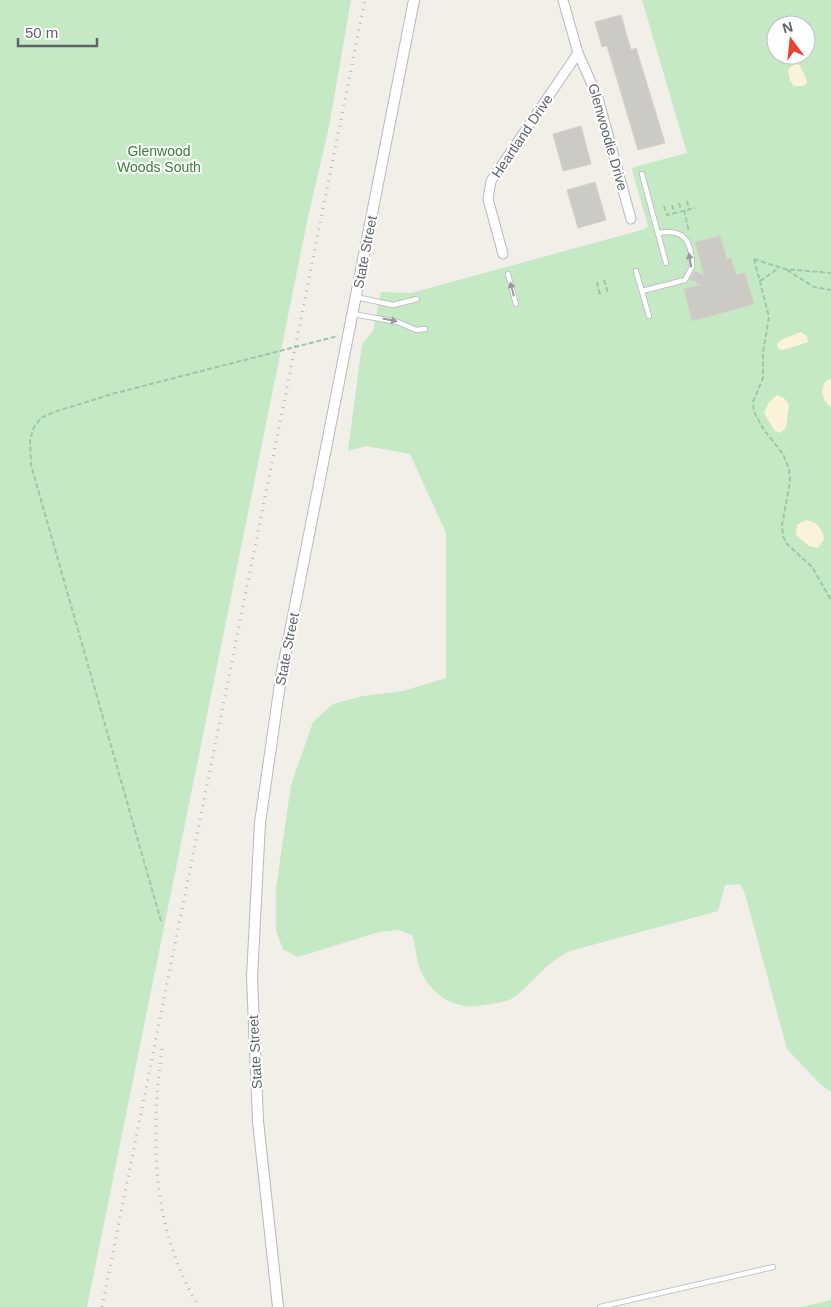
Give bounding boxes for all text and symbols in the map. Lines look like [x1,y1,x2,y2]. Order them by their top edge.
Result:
scale bar [18,15,96,47]
north arrow [766,15,816,65]
text: N [781,18,795,36]
text: 50 m [25,24,58,41]
street label: Glenwoodie Drive [585,82,631,193]
street label: Heartland Drive [488,91,556,181]
park label: Glenwood Woods South [117,143,201,175]
street label: State Street [350,214,380,290]
one-way arrow [686,251,694,267]
one-way arrow [508,282,516,297]
one-way arrow [382,317,398,325]
street label: State Street [272,611,302,687]
street label: State Street [245,1015,265,1089]

